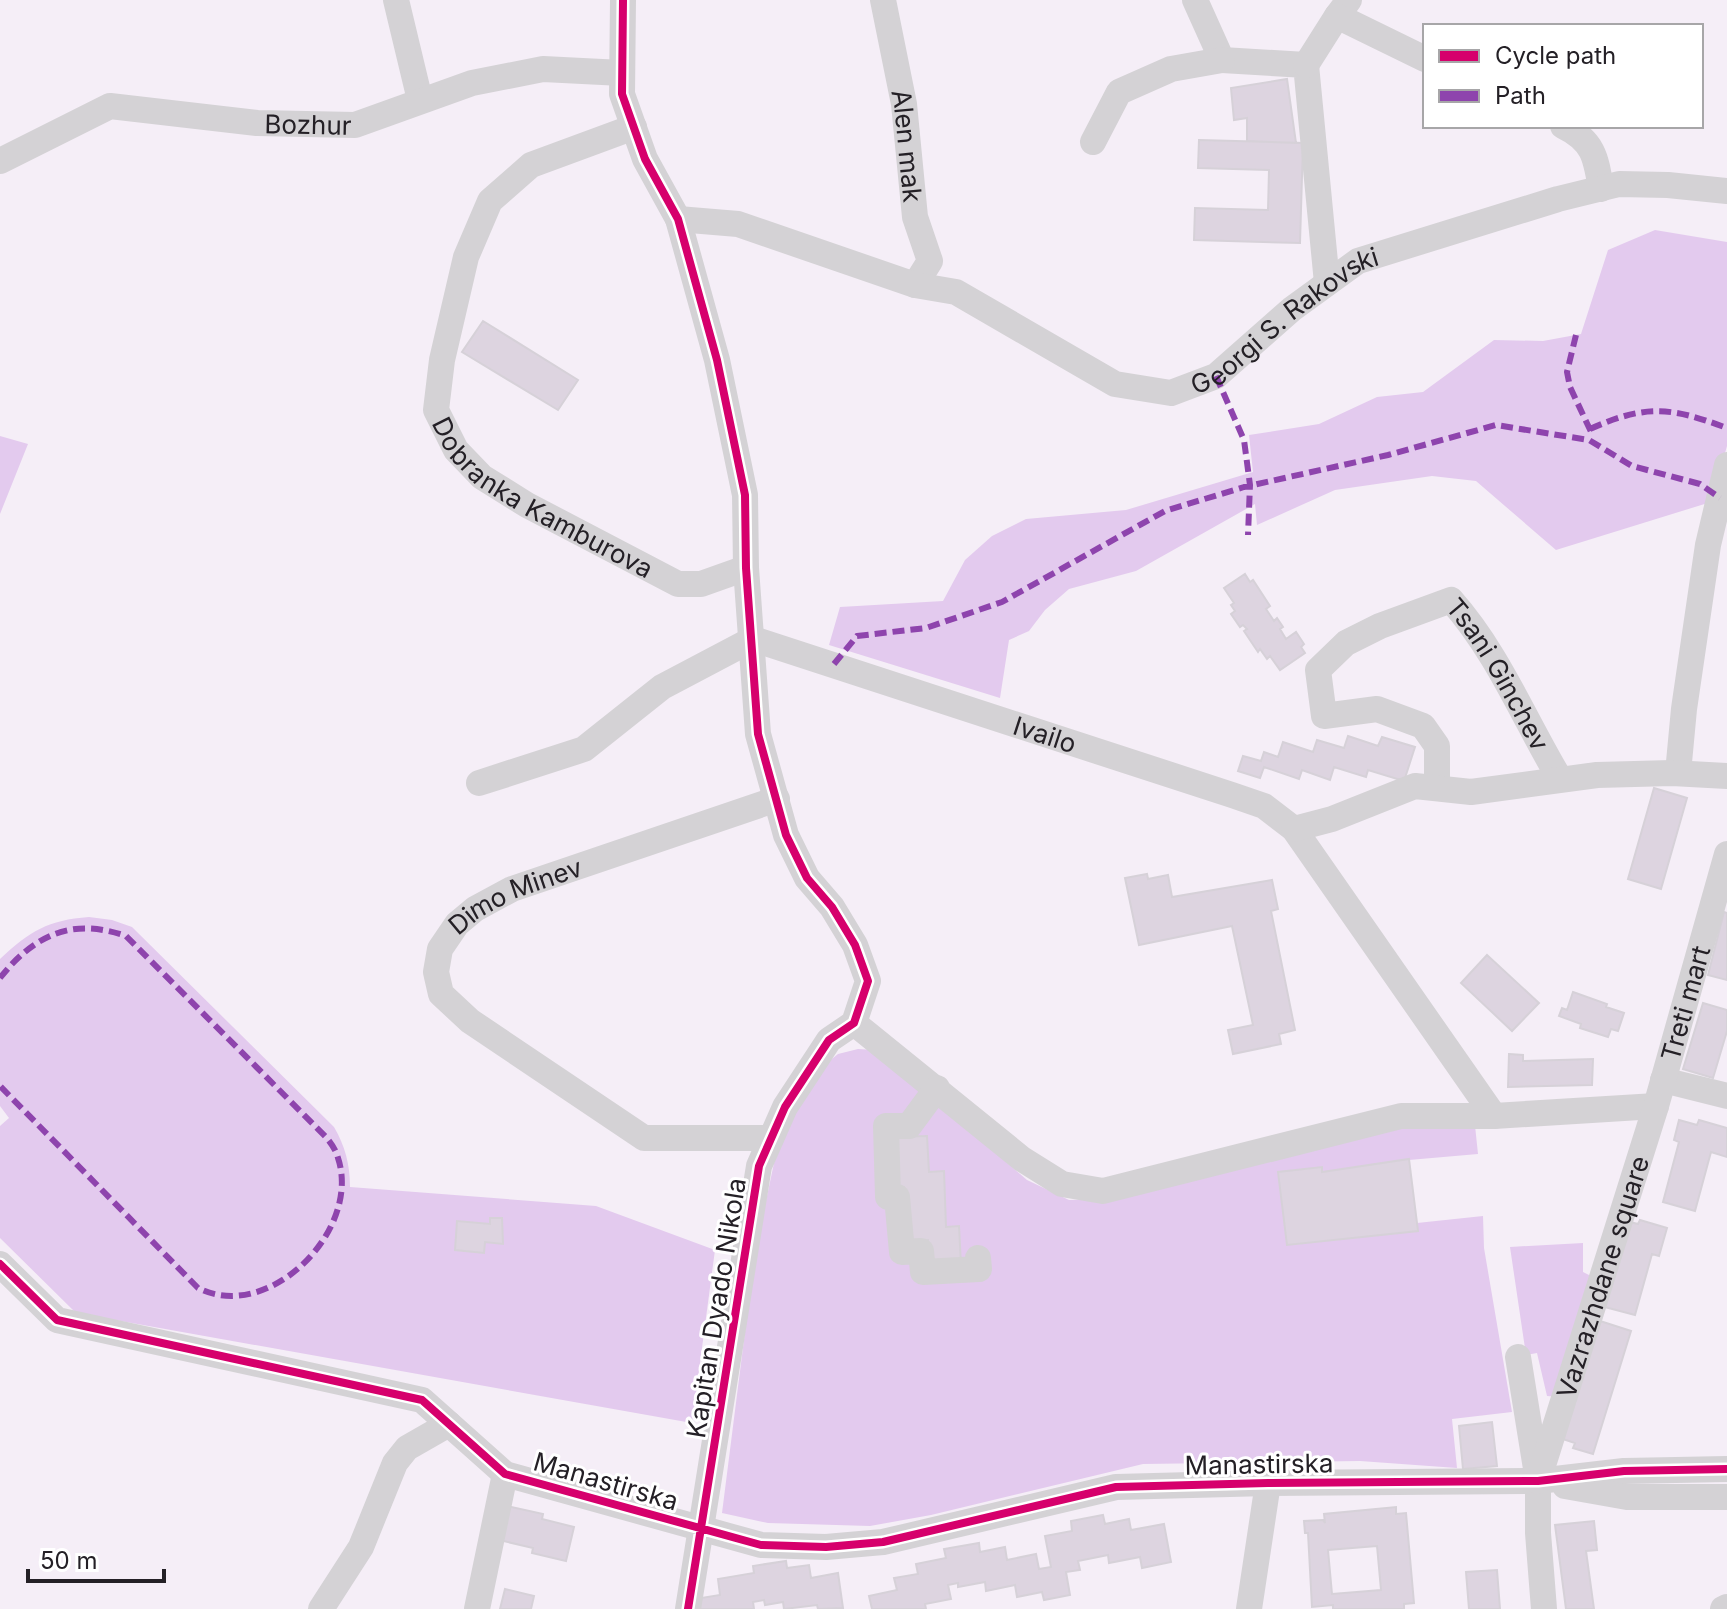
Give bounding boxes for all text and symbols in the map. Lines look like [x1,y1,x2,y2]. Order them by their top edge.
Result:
legend [1423,24,1703,128]
text: Cycle path [1495,41,1616,70]
text: Path [1495,81,1546,110]
street label: Alen mak [886,86,929,204]
street label: Bozhur [264,108,352,140]
street label: Georgi S. Rakovski [1186,240,1382,400]
street label: Dobranka Kamburova [426,412,659,584]
street label: Tsani Ginchev [1440,591,1556,756]
street label: Ivailo [1010,709,1080,759]
street label: Dimo Minev [442,851,586,940]
street label: Treti mart [1654,942,1716,1064]
street label: Vazrazhdane square [1550,1152,1655,1402]
street label: Kapitan Dyado Nikola [680,1176,752,1440]
street label: Manastirska [530,1446,682,1516]
street label: Manastirska [1184,1447,1334,1481]
scale bar [28,1533,164,1583]
text: 50 m [40,1546,98,1575]

